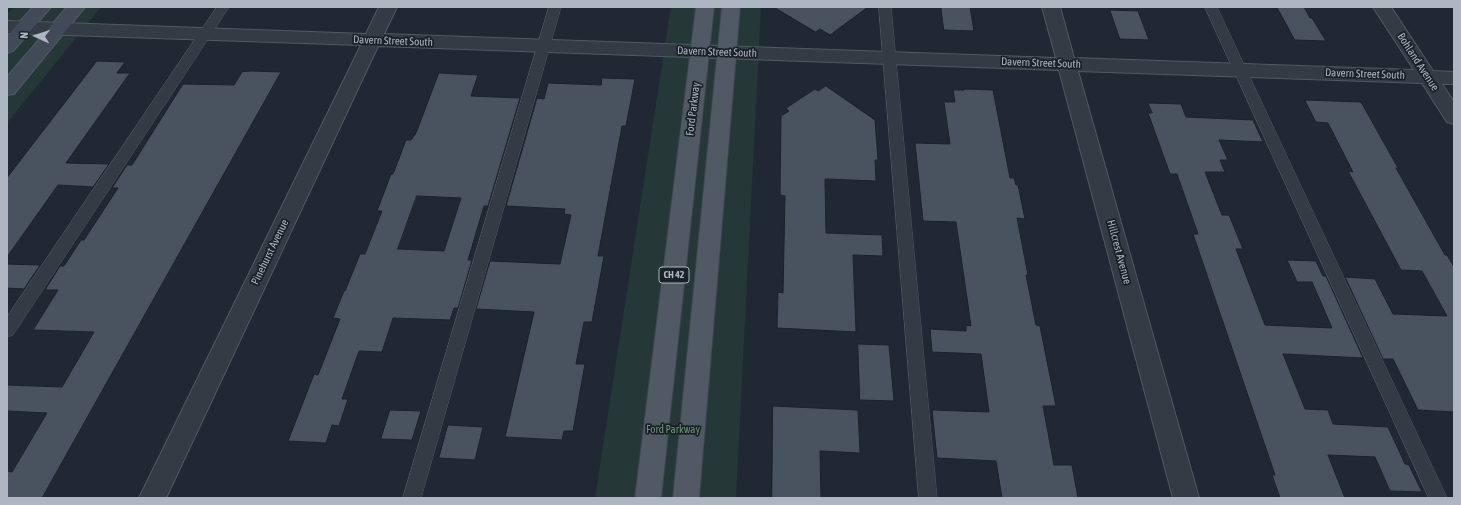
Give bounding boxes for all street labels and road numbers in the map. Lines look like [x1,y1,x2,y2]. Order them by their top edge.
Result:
street label: Bohland Avenue [1394,31,1442,93]
street label: Davern Street South [353,33,433,49]
street label: Davern Street South [677,44,757,60]
street label: Davern Street South [1001,55,1081,71]
street label: Davern Street South [1325,66,1405,82]
street label: Ford Parkway [683,81,703,137]
street label: Pinehurst Avenue [249,217,291,287]
street label: Hillcrest Avenue [1104,218,1134,286]
road number: CH 42 [659,267,689,283]

